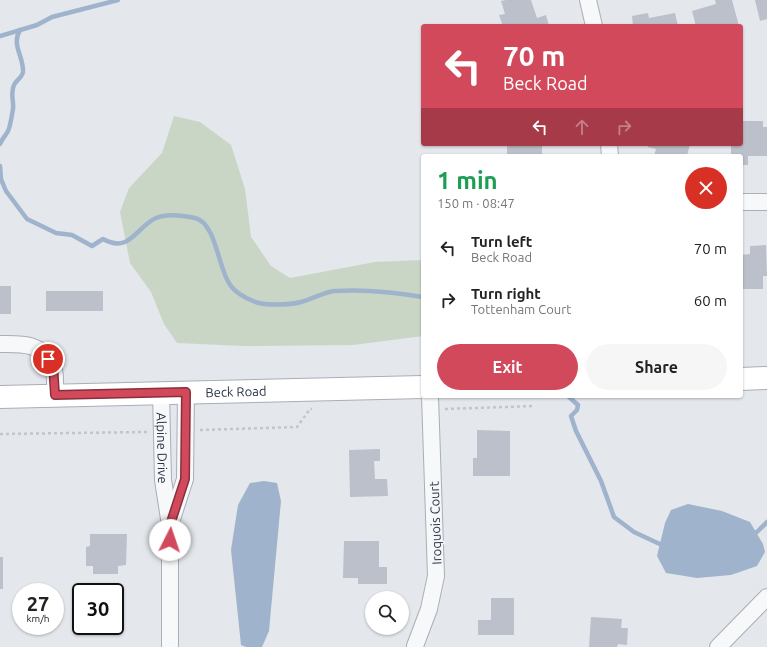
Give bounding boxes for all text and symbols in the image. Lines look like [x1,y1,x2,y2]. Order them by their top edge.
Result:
icon: left [437,40,489,92]
text: 70 m [503,40,565,71]
text: Beck Road [503,73,587,93]
icon: left [529,116,551,138]
icon: ahead [571,116,593,138]
icon: right [613,116,635,138]
text: 1 min [437,167,498,194]
button: close [685,167,727,209]
text: 150 m · 08:47 [437,196,515,210]
text: Turn left [471,233,532,250]
icon: left [437,237,459,259]
text: 70 m [694,240,727,257]
text: Beck Road [471,250,532,264]
text: Turn right [471,285,541,302]
icon: right [437,289,459,311]
text: 60 m [694,292,727,309]
text: Tottenham Court [471,302,571,316]
pin [31,342,65,376]
button: Exit [437,344,578,390]
button: Share [586,344,727,390]
icon: arrive [37,348,59,370]
street label: Beck Road [205,384,267,399]
street label: Alpine Drive [154,412,170,484]
street label: Iroquois Court [427,481,443,565]
position arrow [149,519,191,561]
speed limit sign: 30 [72,583,124,635]
map controls [365,591,409,635]
button: search [365,591,409,635]
text: 27 [27,592,49,615]
text: km/h [26,613,50,624]

